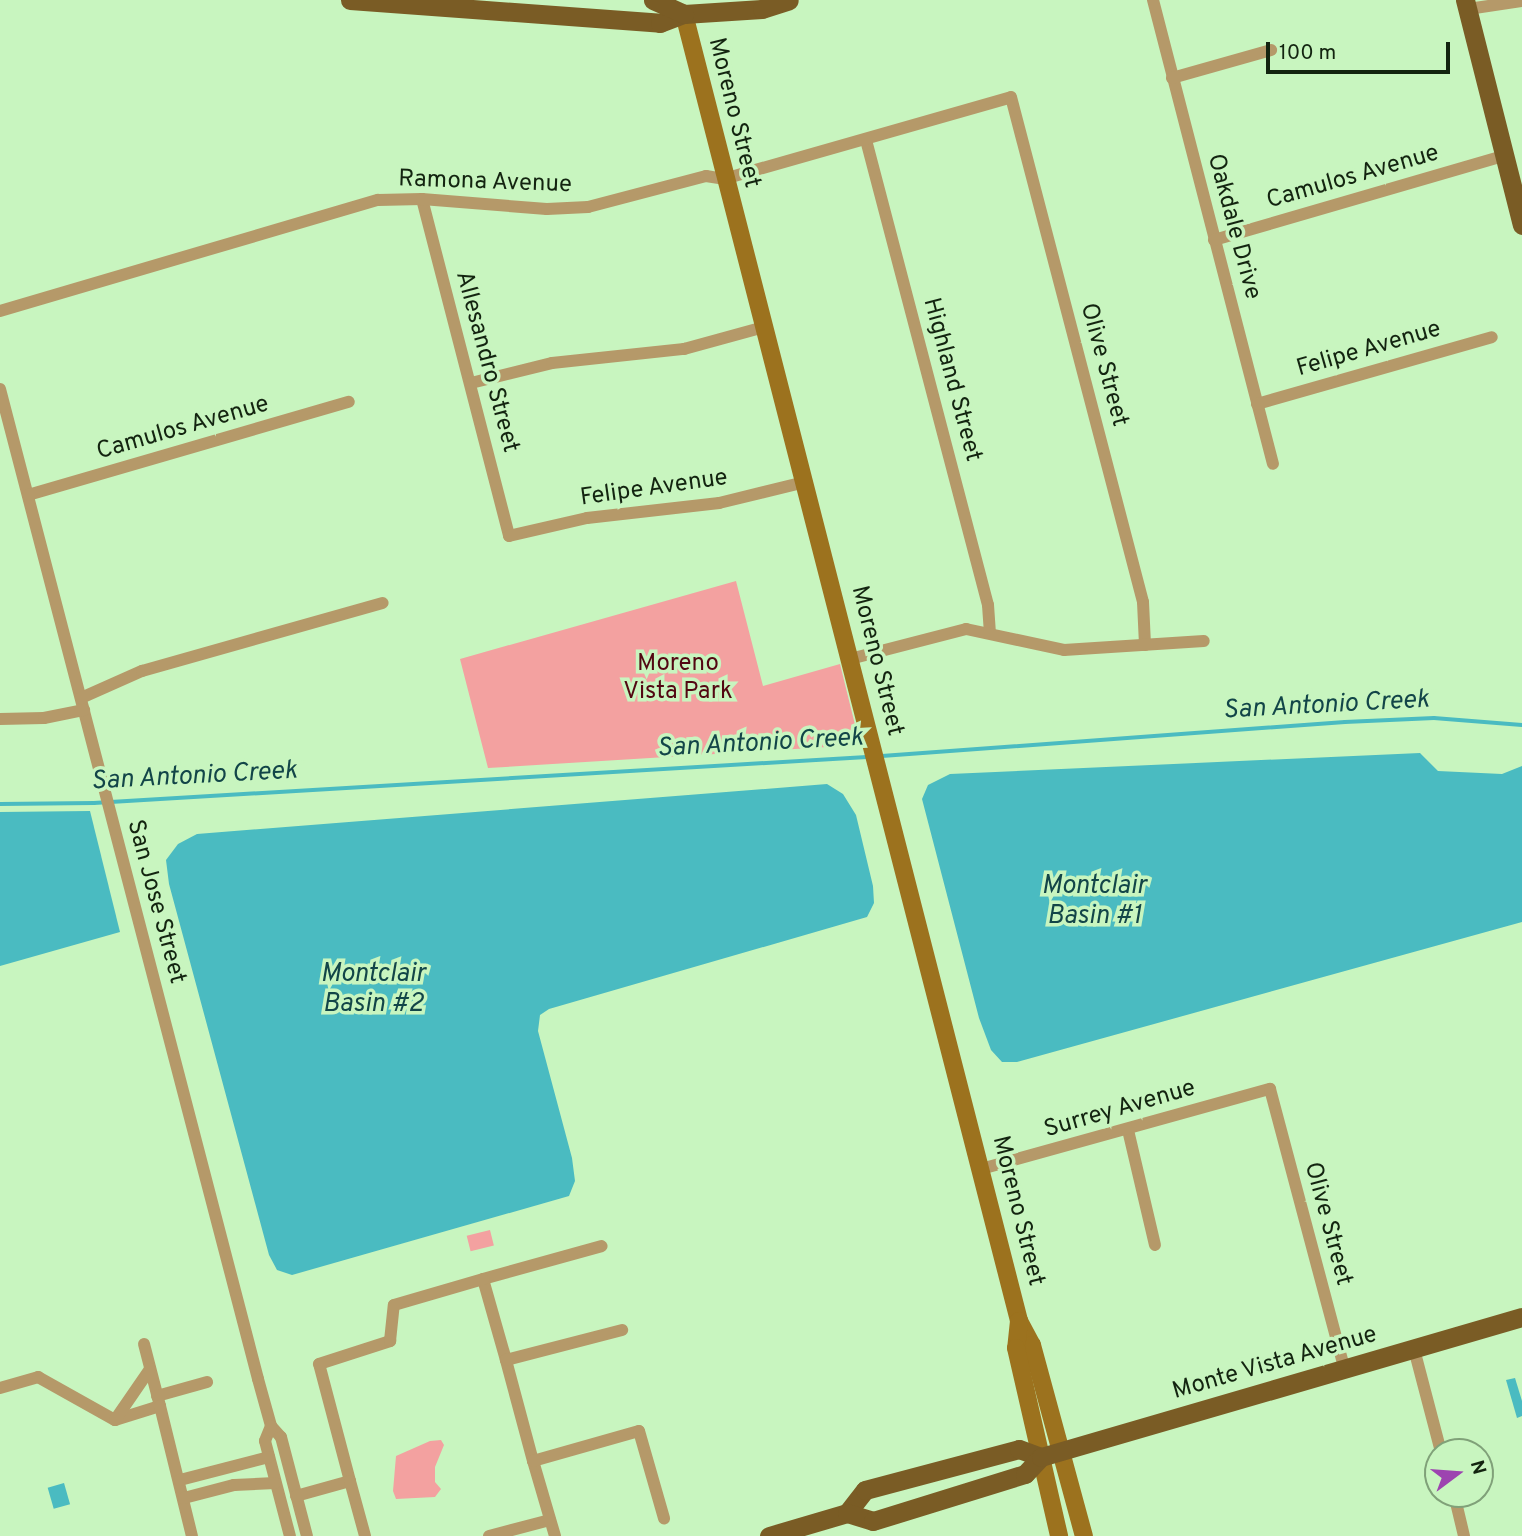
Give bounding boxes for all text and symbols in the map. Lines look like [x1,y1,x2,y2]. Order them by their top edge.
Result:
scale bar [1270,28,1454,72]
street label: Moreno Street [700,35,766,191]
text: 100 m [1279,40,1336,67]
street label: Camulos Avenue [1263,140,1443,216]
street label: Oakdale Drive [1200,151,1266,303]
street label: Ramona Avenue [397,166,573,200]
street label: Allesandro Street [448,268,524,456]
street label: Highland Street [915,295,987,465]
street label: Olive Street [1073,300,1133,430]
street label: Felipe Avenue [1293,316,1445,384]
street label: Camulos Avenue [93,391,273,467]
street label: Felipe Avenue [578,464,730,514]
street label: Moreno Street [843,583,909,739]
park label: Moreno Vista Park [623,651,733,707]
water label: San Antonio Creek [1222,685,1430,727]
water label: San Antonio Creek [656,723,864,765]
water label: San Antonio Creek [90,756,298,798]
street label: San Jose Street [119,817,191,987]
water label: Montclair Basin #1 [1041,871,1147,932]
water label: Montclair Basin #2 [320,959,426,1020]
street label: Surrey Avenue [1041,1075,1199,1145]
street label: Moreno Street [984,1133,1050,1289]
street label: Olive Street [1297,1159,1357,1289]
street label: Monte Vista Avenue [1169,1321,1381,1407]
north arrow [1424,1438,1494,1508]
text: N [1464,1458,1491,1478]

